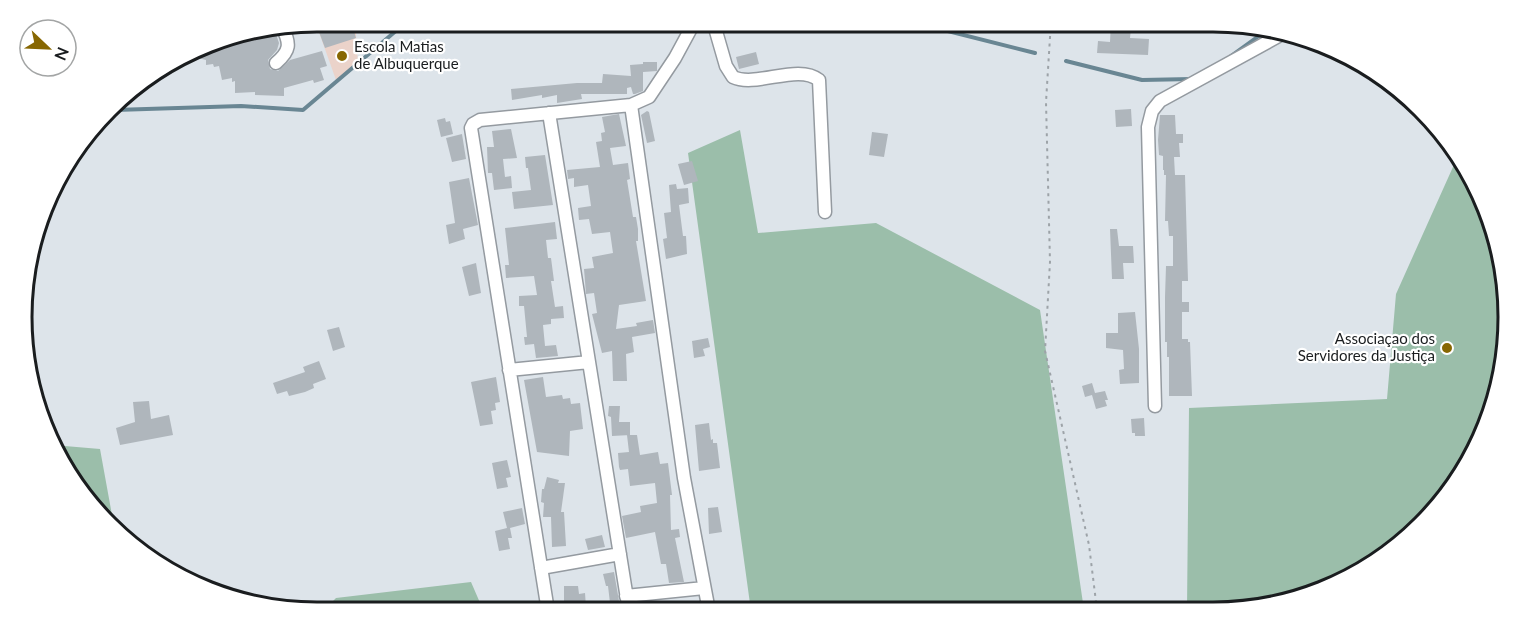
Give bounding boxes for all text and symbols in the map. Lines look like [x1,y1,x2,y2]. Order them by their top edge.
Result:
north arrow [18,18,78,78]
place label: Escola Matias de Albuquerque [354,37,459,72]
text: N [51,45,73,63]
marker: Escola Matias de Albuquerque [335,49,349,63]
place label: Associaçao dos Servidores da Justiça [1298,329,1435,364]
marker: Associaçao dos Servidores da Justiça [1440,341,1454,355]

